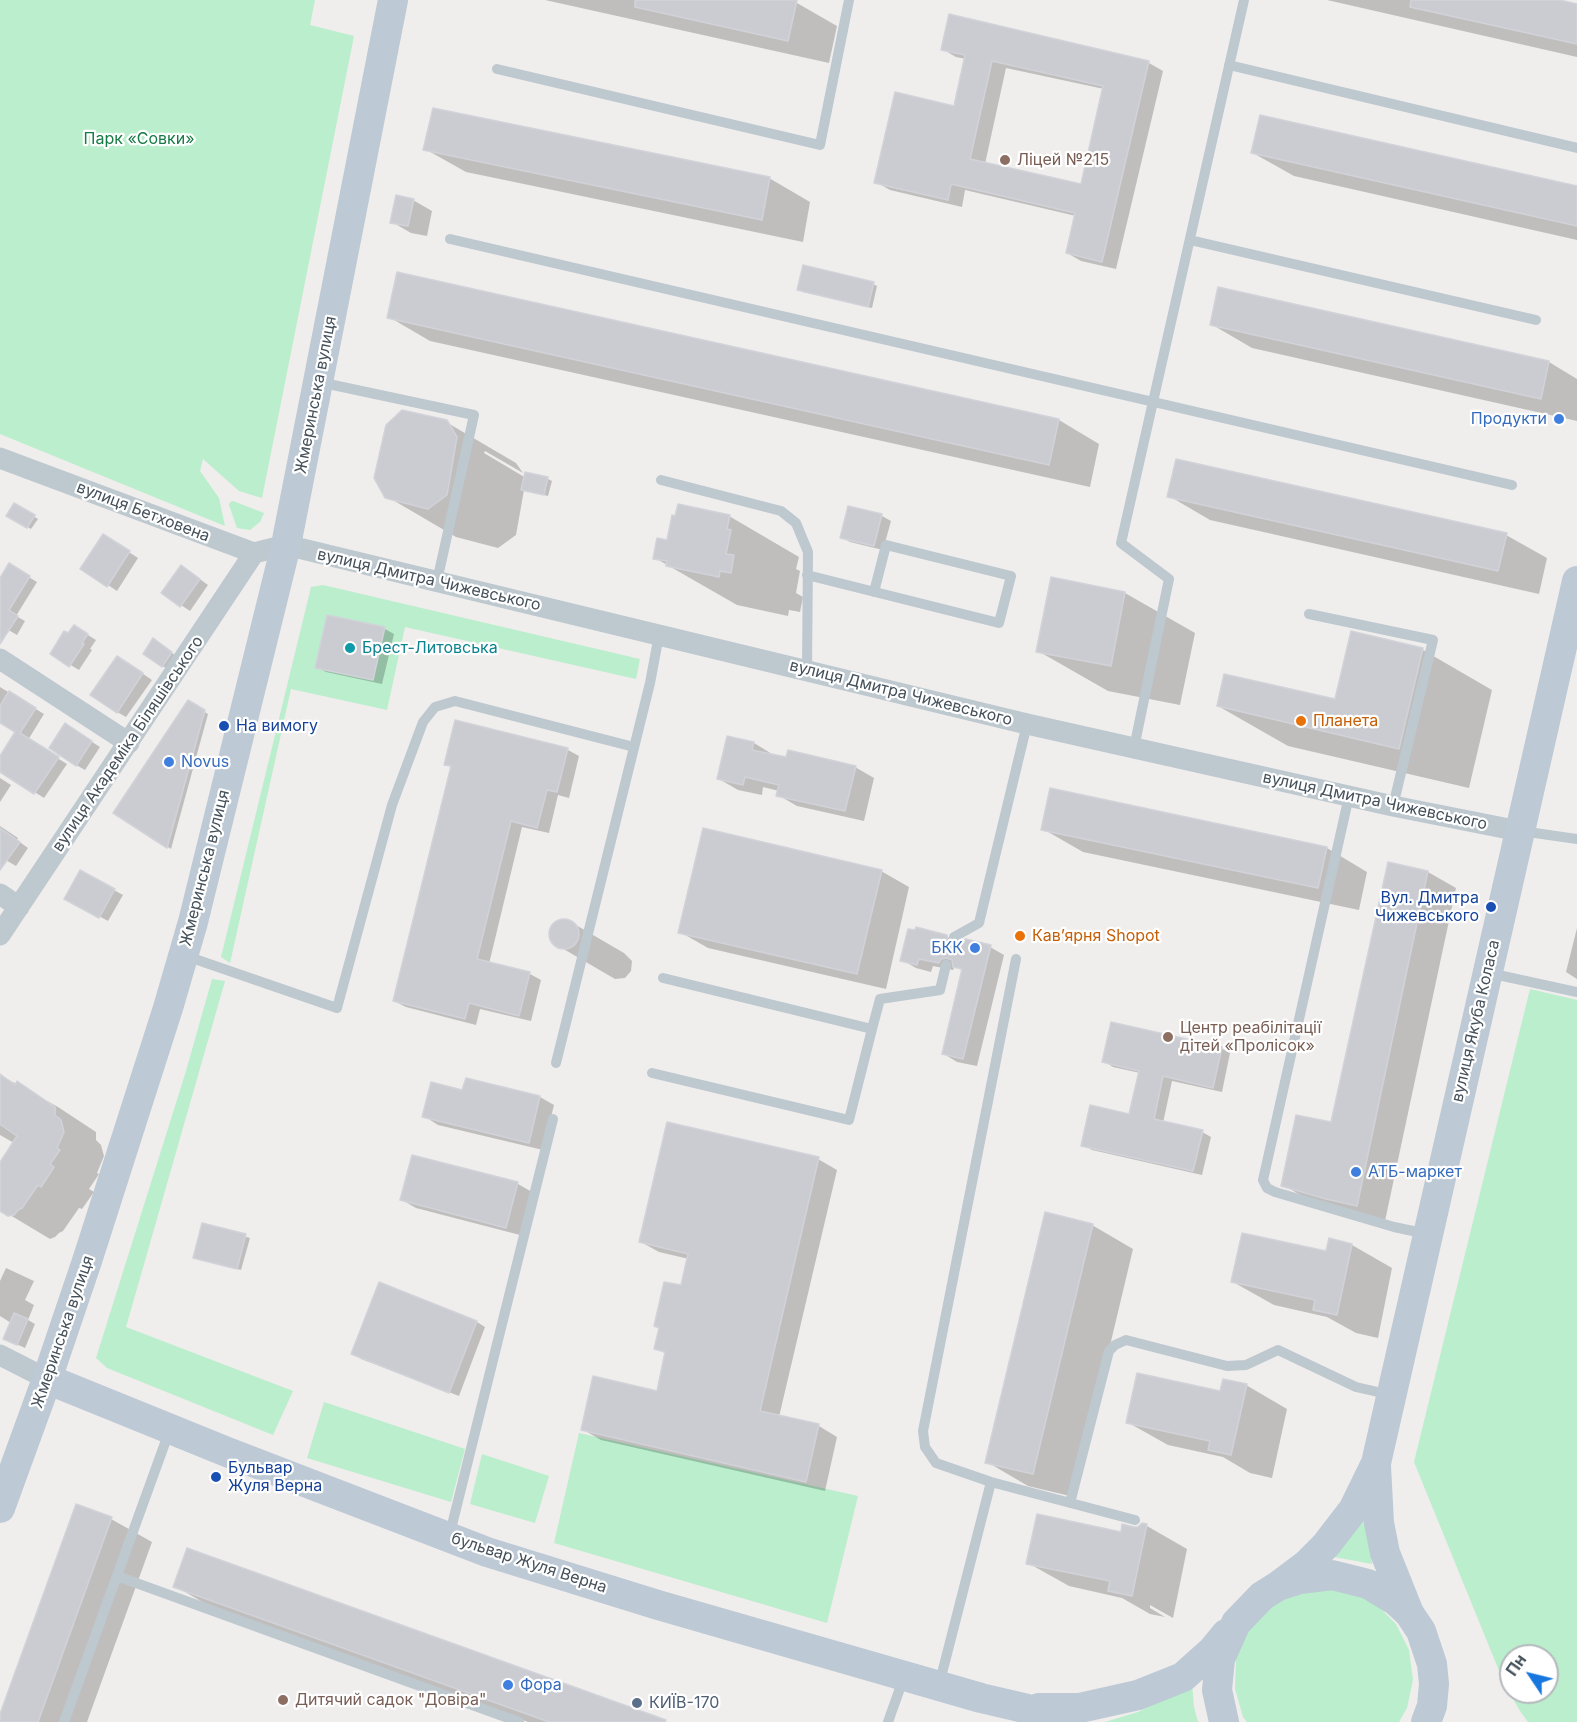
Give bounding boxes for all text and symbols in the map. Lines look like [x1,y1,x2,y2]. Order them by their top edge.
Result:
park label: Парк «Совки» [84,129,194,149]
place label: Ліцей №215 [1017,150,1109,170]
marker: Ліцей №215 [998,153,1012,167]
street label: Жмеринська вулиця [291,314,341,476]
place label: Продукти [1471,409,1547,429]
marker: Продукти [1552,412,1566,426]
street label: вулиця Бетховена [74,478,212,546]
street label: вулиця Дмитра Чижевського [315,545,543,615]
street label: вулиця Академіка Біляшівського [48,633,208,855]
place label: Брест-Литовська [362,638,498,658]
marker: Брест-Литовська [343,641,357,655]
street label: вулиця Дмитра Чижевського [788,656,1014,730]
place label: Планета [1313,711,1378,731]
marker: Планета [1294,714,1308,728]
place label: На вимогу [236,716,318,736]
marker: На вимогу [217,719,231,733]
place label: Novus [181,752,229,772]
marker: Novus [162,755,176,769]
street label: вулиця Дмитра Чижевського [1261,768,1489,834]
street label: Жмеринська вулиця [176,788,234,948]
place label: Вул. Дмитра Чижевського [1375,888,1479,926]
marker: Вул. Дмитра Чижевського [1484,900,1498,914]
place label: Кавʼярня Shopot [1032,926,1160,946]
marker: Кавʼярня Shopot [1013,929,1027,943]
place label: БКК [931,938,963,958]
street label: вулиця Якуба Коласа [1448,938,1504,1104]
marker: БКК [968,941,982,955]
place label: Центр реабілітації дітей «Пролісок» [1180,1018,1321,1056]
marker: Центр реабілітації дітей «Пролісок» [1161,1030,1175,1044]
place label: АТБ-маркет [1368,1162,1462,1182]
marker: АТБ-маркет [1349,1165,1363,1179]
street label: Жмеринська вулиця [28,1253,98,1411]
place label: Бульвар Жуля Верна [228,1458,322,1496]
marker: Бульвар Жуля Верна [209,1470,223,1484]
street label: бульвар Жуля Верна [449,1529,609,1597]
north arrow [1499,1644,1559,1704]
text: Пн [1501,1650,1530,1680]
place label: Фора [520,1675,562,1695]
marker: Фора [501,1678,515,1692]
place label: Дитячий садок "Довіра" [295,1690,486,1710]
marker: Дитячий садок "Довіра" [276,1693,290,1707]
place label: КИЇВ-170 [649,1693,719,1713]
marker: КИЇВ-170 [630,1696,644,1710]

